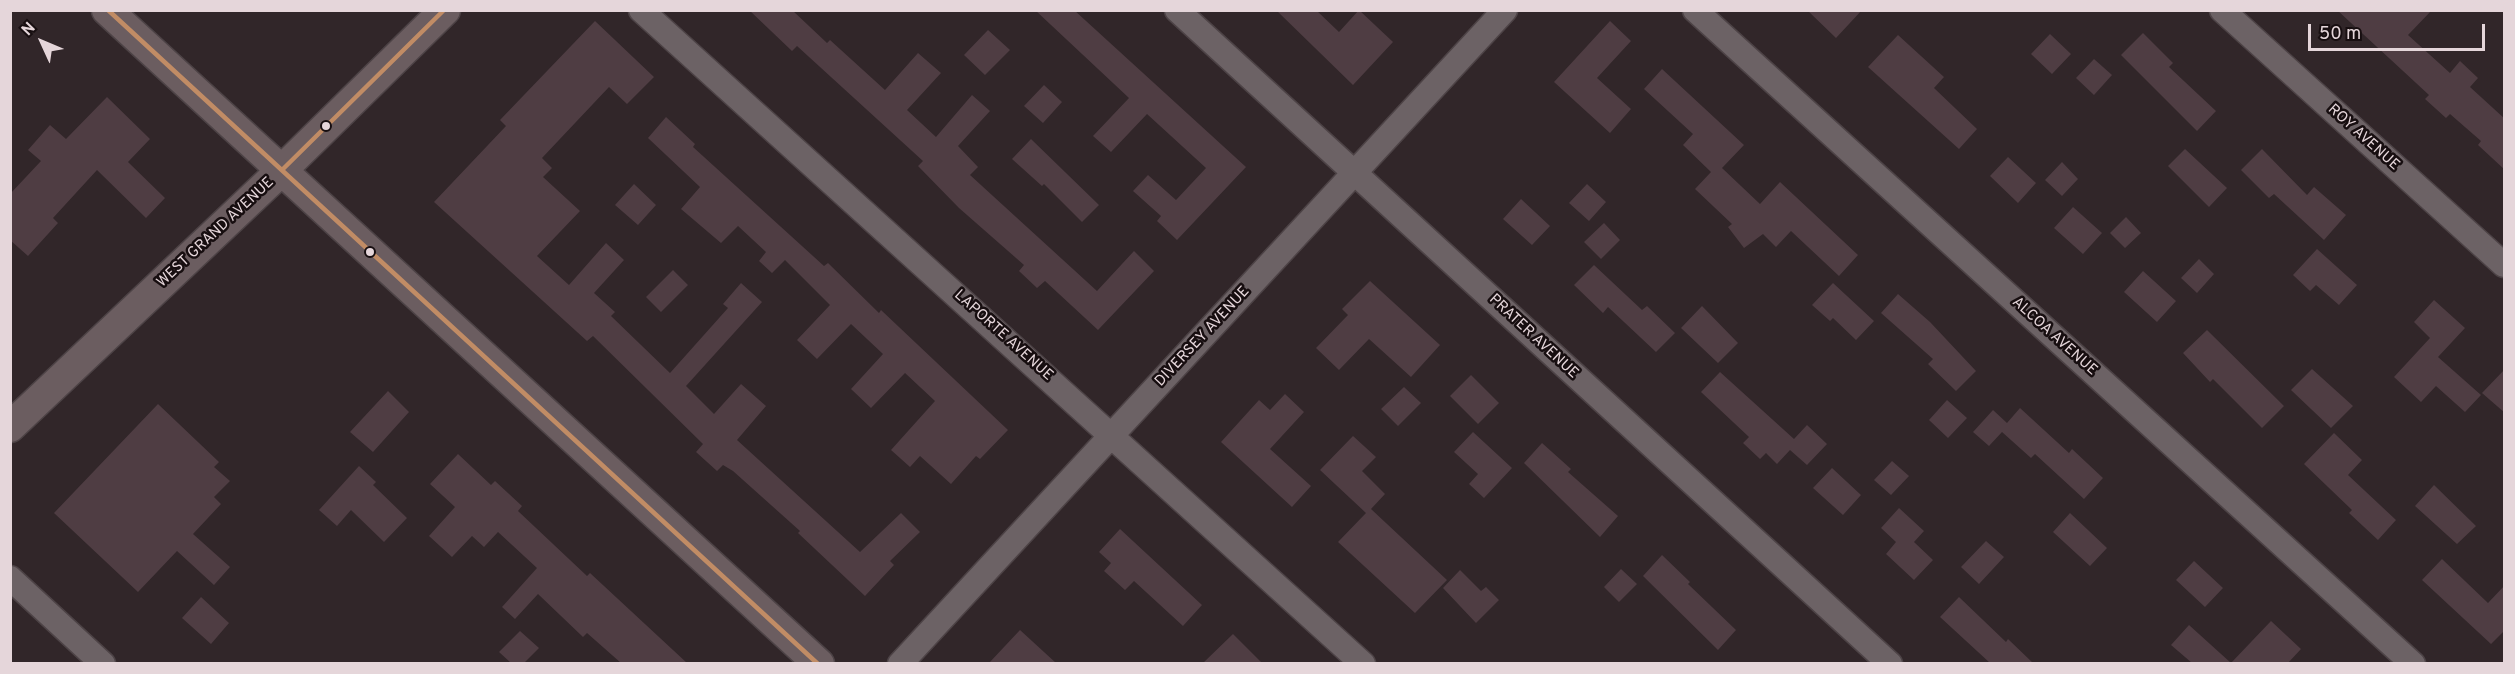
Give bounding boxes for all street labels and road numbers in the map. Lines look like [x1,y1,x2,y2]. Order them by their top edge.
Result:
street label: ROY AVENUE [2323,101,2403,175]
street label: WEST GRAND AVENUE [154,174,278,292]
street label: DIVERSEY AVENUE [1152,283,1254,391]
street label: LAPORTE AVENUE [950,287,1056,385]
street label: PRATER AVENUE [1485,291,1581,383]
street label: ALCOA AVENUE [2008,294,2100,380]

